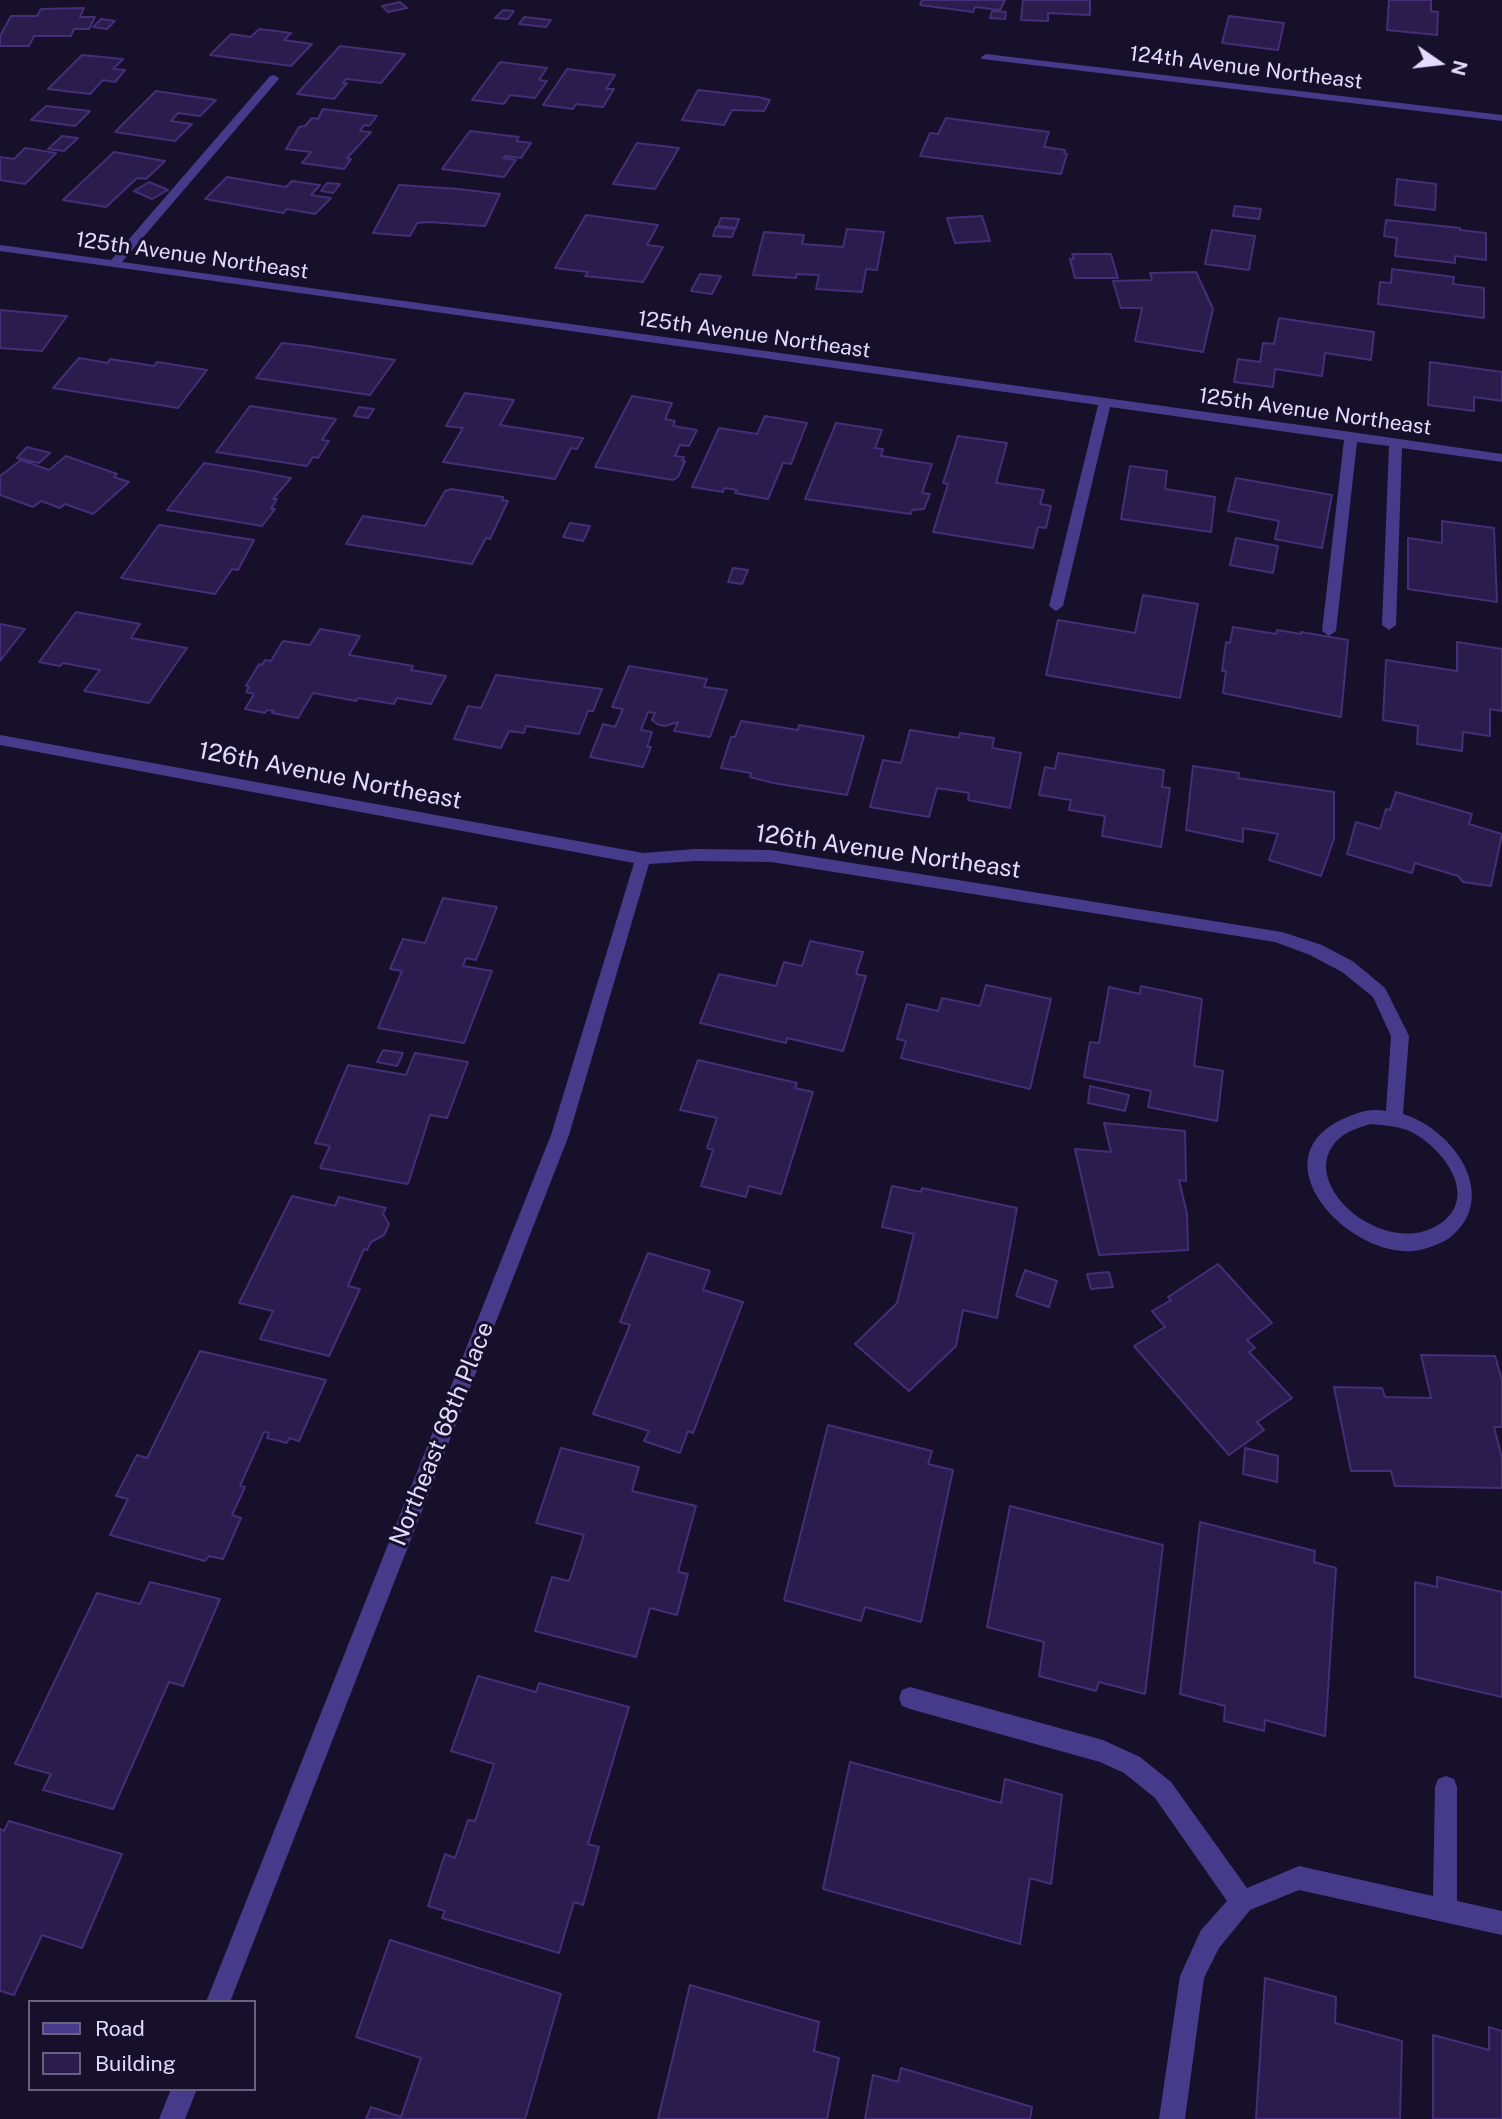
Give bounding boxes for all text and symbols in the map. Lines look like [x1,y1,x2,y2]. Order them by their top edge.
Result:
north arrow [1404,28,1474,98]
street label: 124th Avenue Northeast [1128,41,1364,95]
text: N [1447,58,1472,78]
street label: 125th Avenue Northeast [74,227,310,285]
street label: 125th Avenue Northeast [636,306,872,364]
street label: 125th Avenue Northeast [1197,383,1433,441]
street label: 126th Avenue Northeast [196,736,464,816]
street label: 126th Avenue Northeast [753,819,1023,885]
street label: Northeast 68th Place [384,1318,500,1550]
legend [28,2000,256,2091]
text: Road [95,2016,145,2041]
text: Building [95,2051,176,2076]

